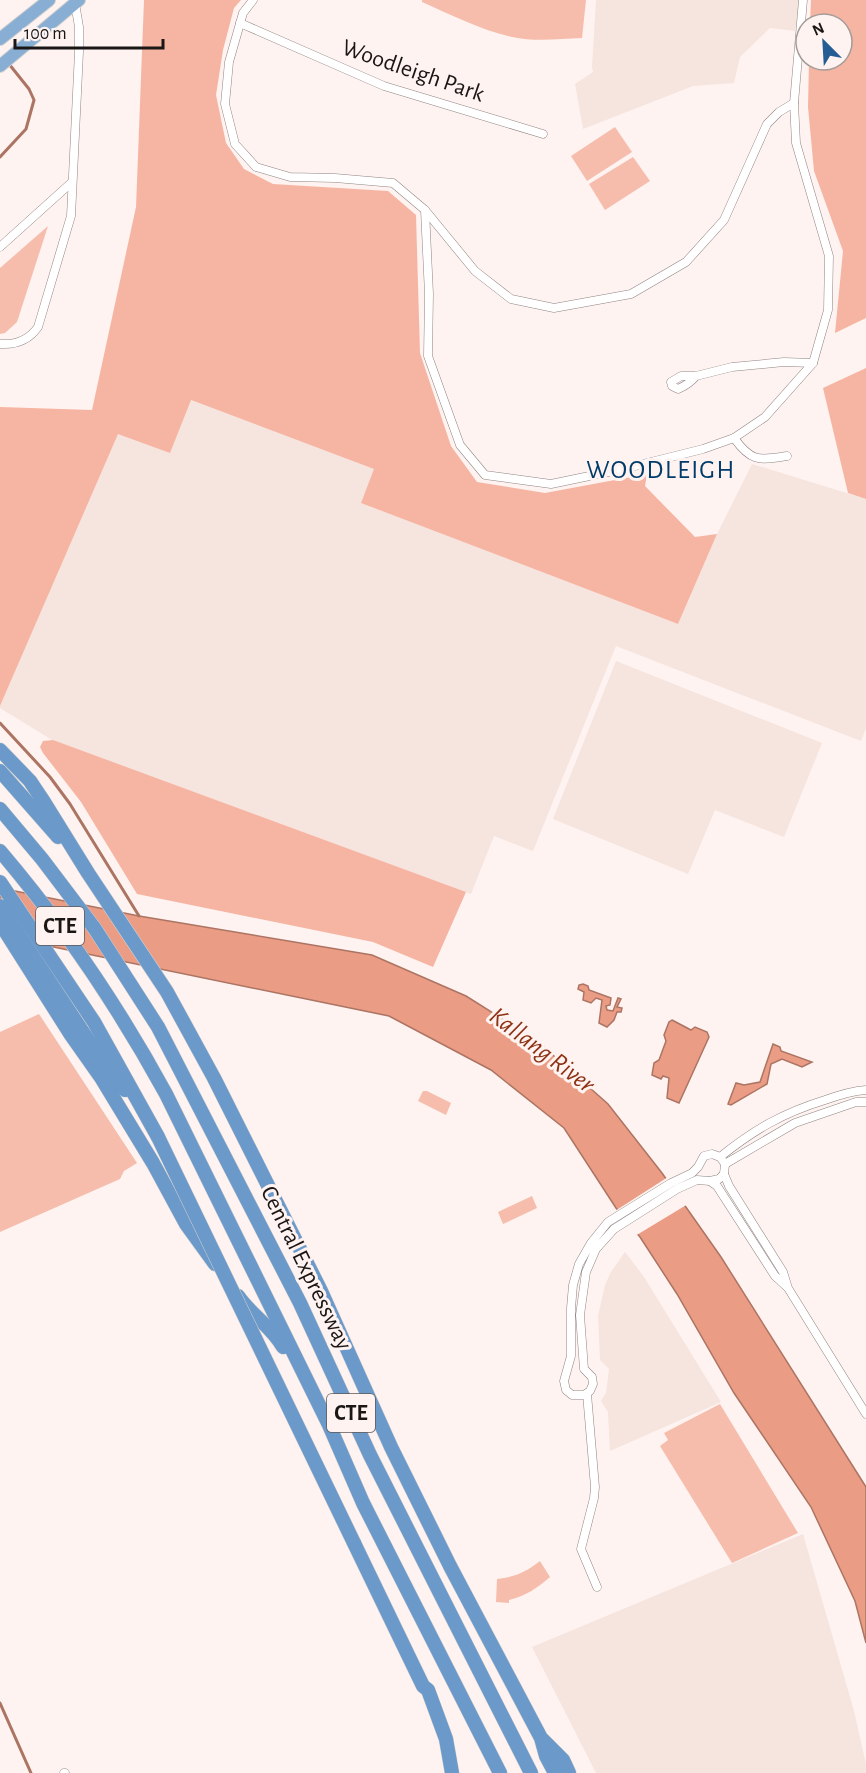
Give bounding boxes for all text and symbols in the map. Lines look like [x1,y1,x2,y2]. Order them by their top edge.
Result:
scale bar [15,12,164,50]
north arrow [794,12,854,72]
text: N [810,20,827,39]
text: 100 m [24,25,67,43]
street label: Woodleigh Park [339,35,487,107]
district label: WOODLEIGH [586,457,736,483]
road number: CTE [36,907,84,945]
water label: Kallang River [485,1002,601,1099]
street label: Central Expressway [256,1182,356,1354]
road number: CTE [327,1394,375,1432]

